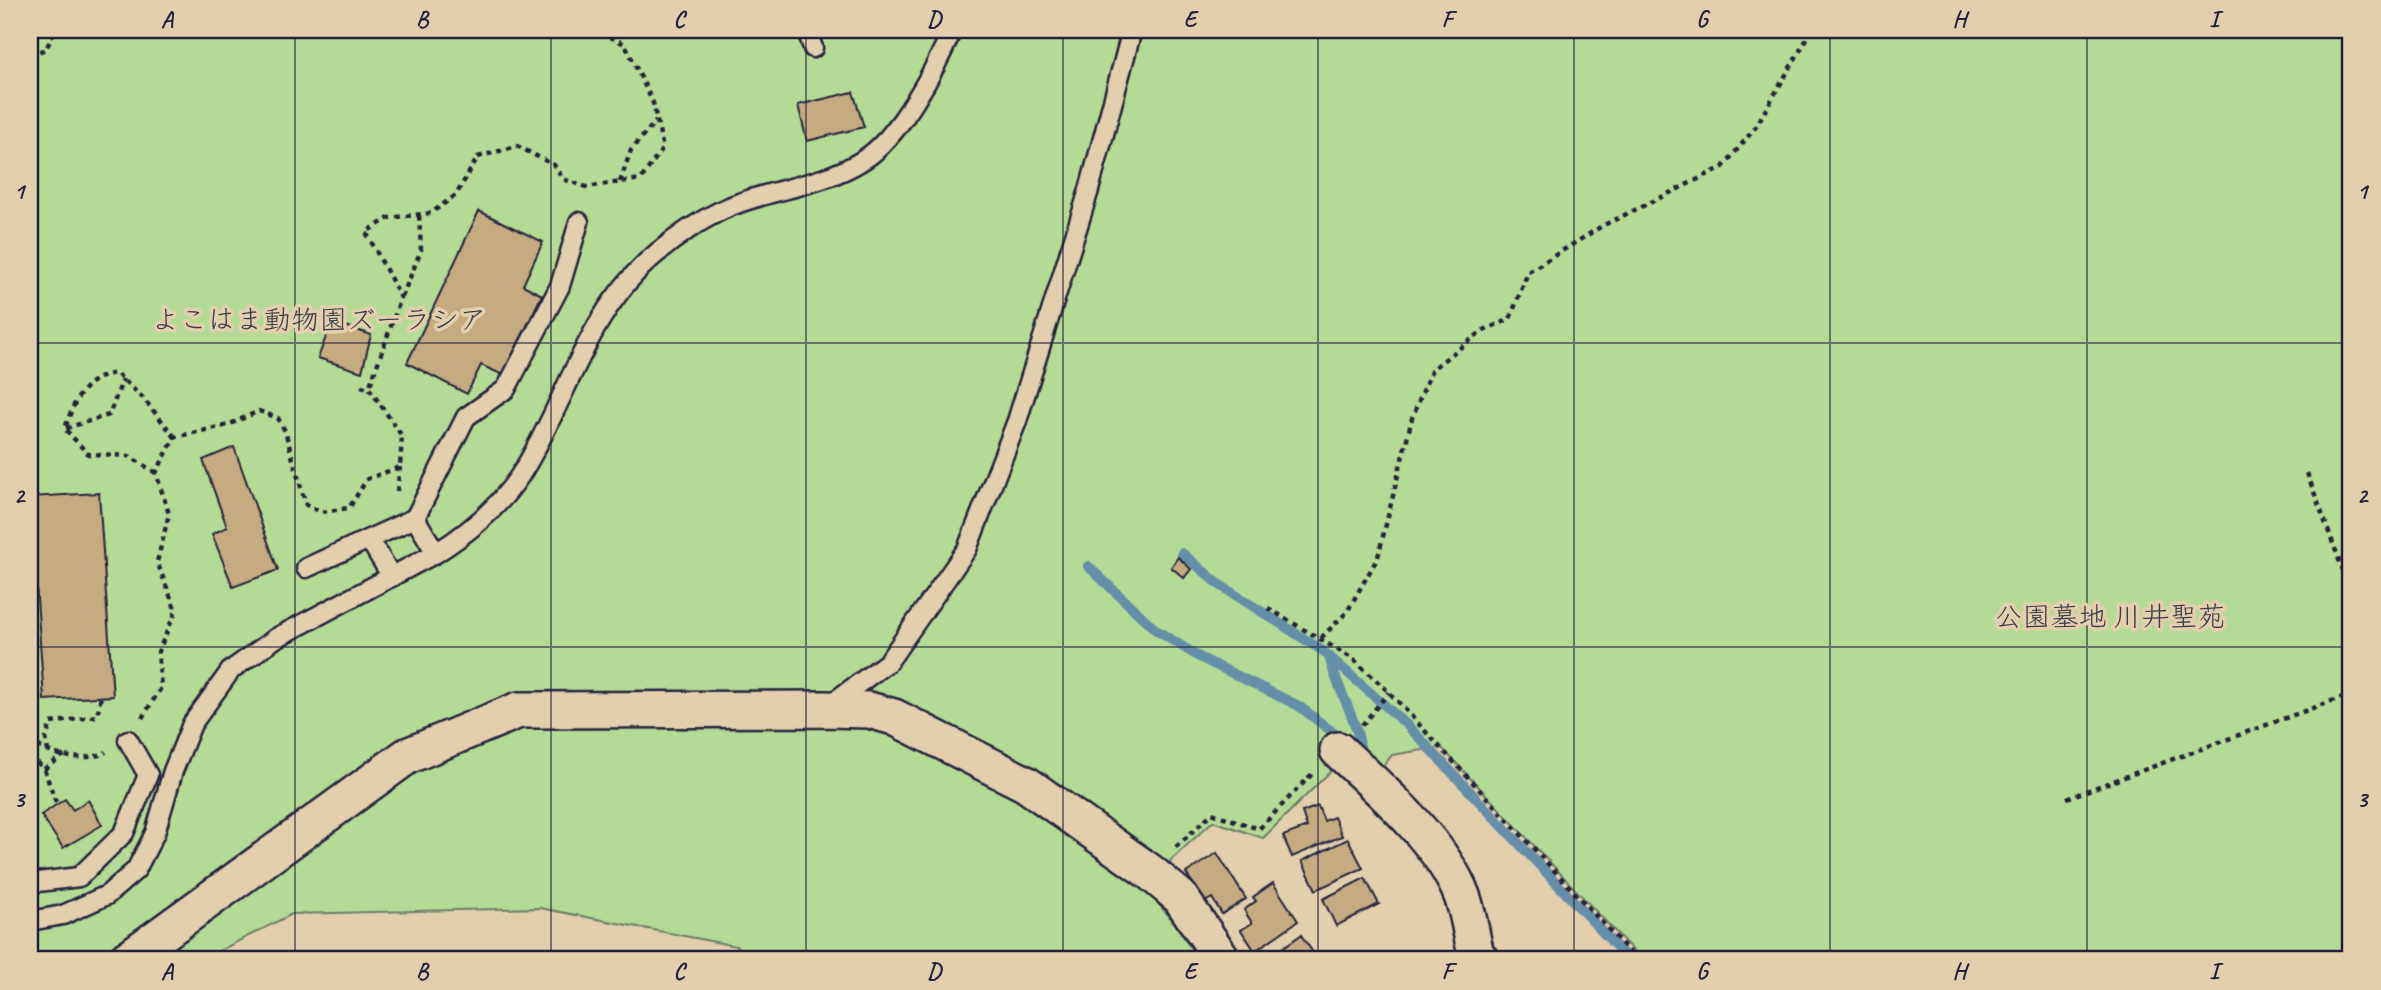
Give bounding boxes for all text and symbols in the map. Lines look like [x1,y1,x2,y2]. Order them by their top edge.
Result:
text: A [161,5,175,34]
text: B [416,5,430,34]
text: C [674,5,688,34]
text: D [927,5,943,34]
text: E [1184,5,1200,34]
text: F [1442,5,1458,34]
text: G [1696,5,1711,34]
text: H [1952,5,1970,34]
text: I [2209,5,2224,34]
text: 1 [14,177,27,206]
text: 1 [2357,177,2370,206]
park label: よこはま動物園ズーラシア [151,302,487,337]
text: 2 [14,481,27,510]
text: 2 [2357,481,2370,510]
park label: 公園墓地 川井聖苑 [1995,599,2225,634]
text: 3 [14,785,27,814]
text: 3 [2357,785,2370,814]
text: A [161,957,175,986]
text: B [416,957,430,986]
text: C [674,957,688,986]
text: D [927,957,943,986]
text: E [1184,957,1200,986]
text: F [1442,957,1458,986]
text: G [1696,957,1711,986]
text: H [1952,957,1970,986]
text: I [2209,957,2224,986]

